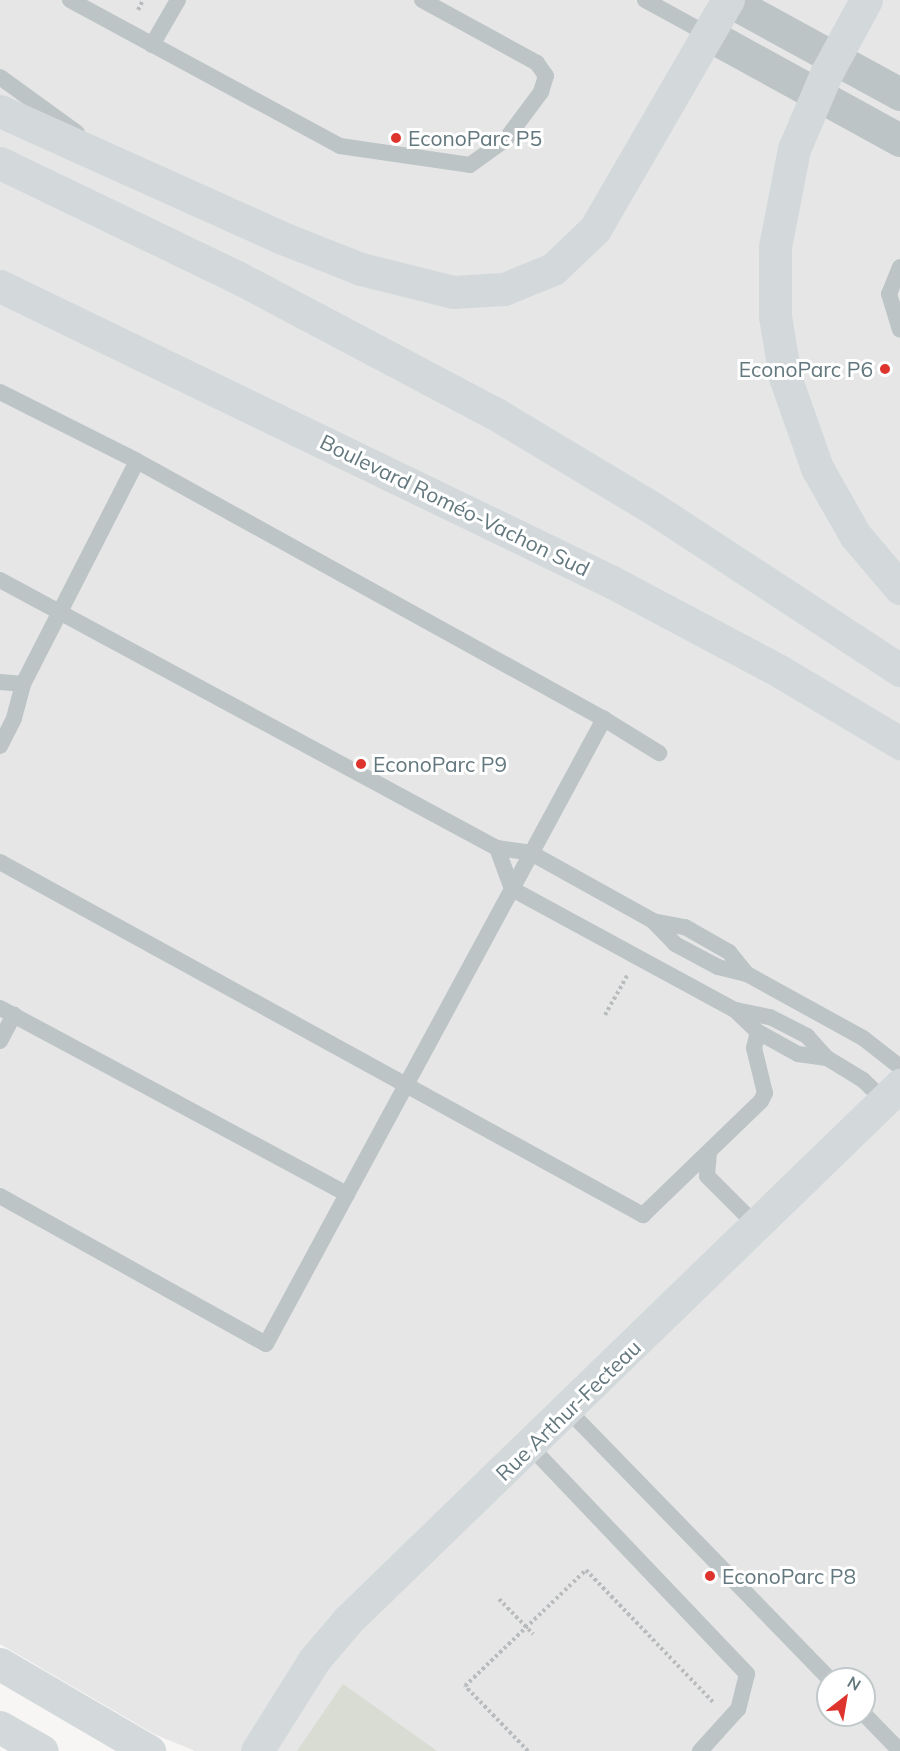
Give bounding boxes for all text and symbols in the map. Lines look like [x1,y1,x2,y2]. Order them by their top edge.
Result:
place label: EconoParc P5 [408,125,542,151]
marker: EconoParc P5 [389,131,403,145]
place label: EconoParc P6 [739,356,873,382]
marker: EconoParc P6 [878,362,892,376]
street label: Boulevard Roméo-Vachon Sud [316,429,594,581]
place label: EconoParc P9 [373,751,507,777]
marker: EconoParc P9 [354,757,368,771]
street label: Rue Arthur-Fecteau [490,1334,646,1486]
place label: EconoParc P8 [722,1563,856,1589]
marker: EconoParc P8 [703,1569,717,1583]
north arrow [816,1667,876,1727]
text: N [844,1672,865,1695]

